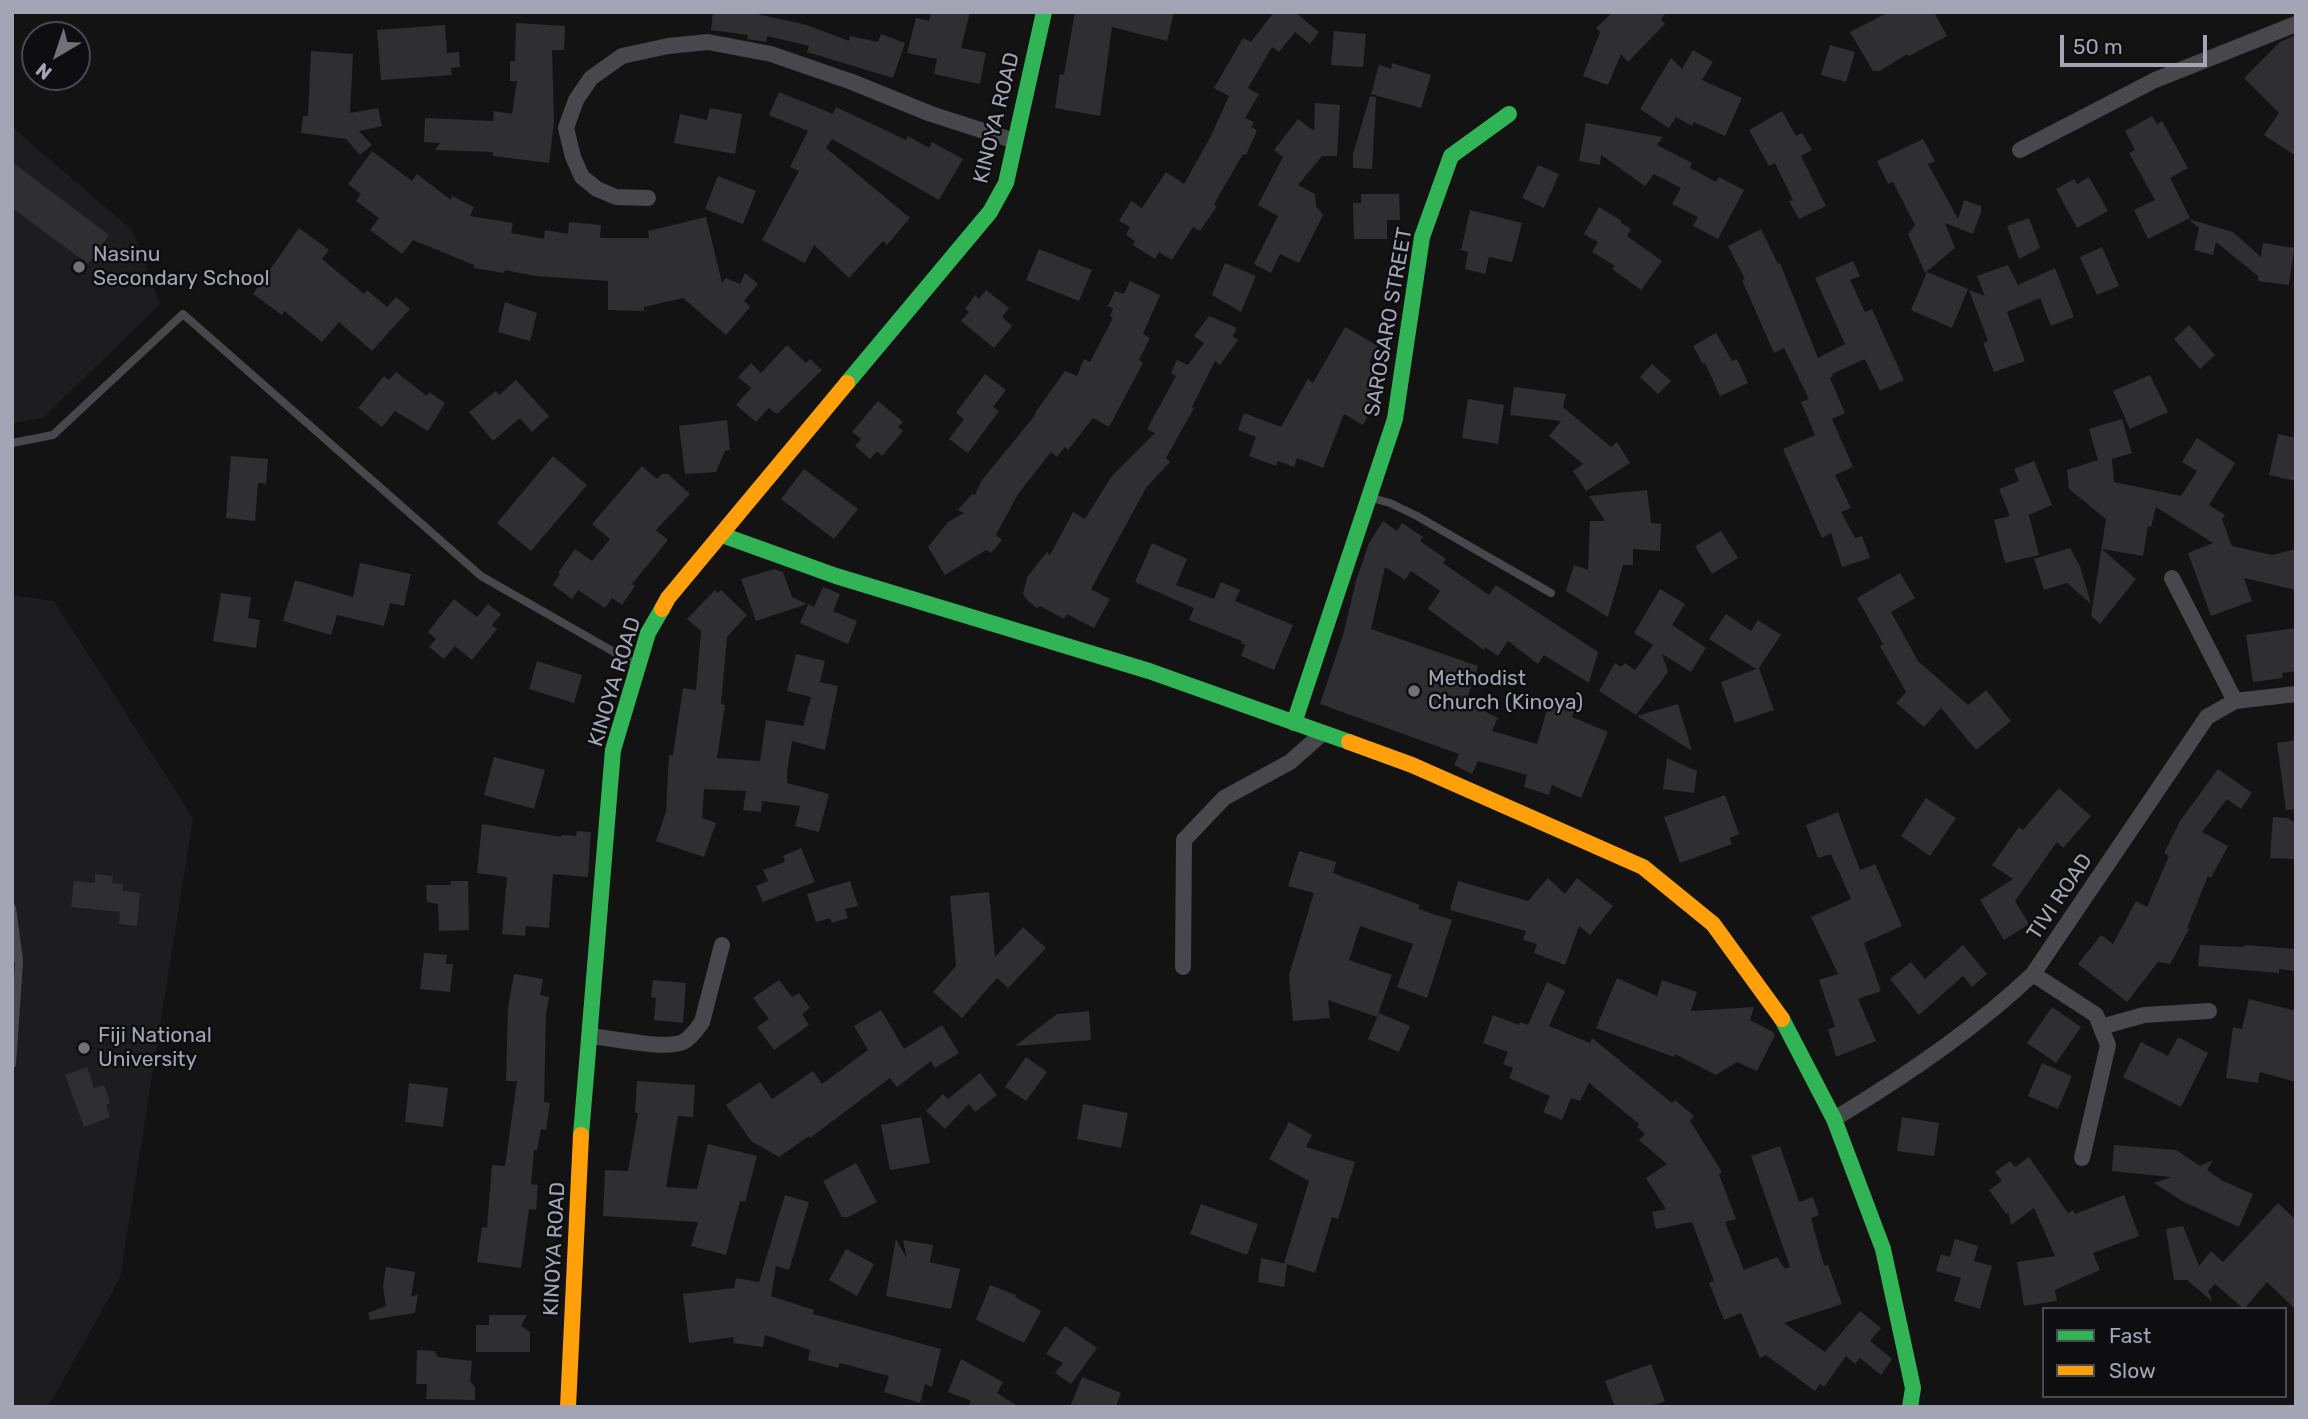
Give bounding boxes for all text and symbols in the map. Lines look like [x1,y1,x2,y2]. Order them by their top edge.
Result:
north arrow [21,21,91,91]
scale bar [2063,21,2210,65]
text: 50 m [2073,34,2123,59]
street label: KINOYA ROAD [969,50,1025,186]
text: N [31,58,56,84]
street label: SAROSARO STREET [1360,226,1418,418]
place label: Nasinu Secondary School [93,242,270,292]
marker: Nasinu Secondary School [71,259,87,275]
street label: KINOYA ROAD [583,614,647,750]
place label: Methodist Church (Kinoya) [1428,666,1583,716]
marker: Methodist Church (Kinoya) [1406,683,1422,699]
street label: TIVI ROAD [2022,849,2098,945]
place label: Fiji National University [98,1023,212,1073]
marker: Fiji National University [76,1040,92,1056]
street label: KINOYA ROAD [539,1181,571,1317]
legend [2042,1307,2287,1398]
text: Fast [2109,1323,2151,1348]
text: Slow [2109,1358,2156,1383]

